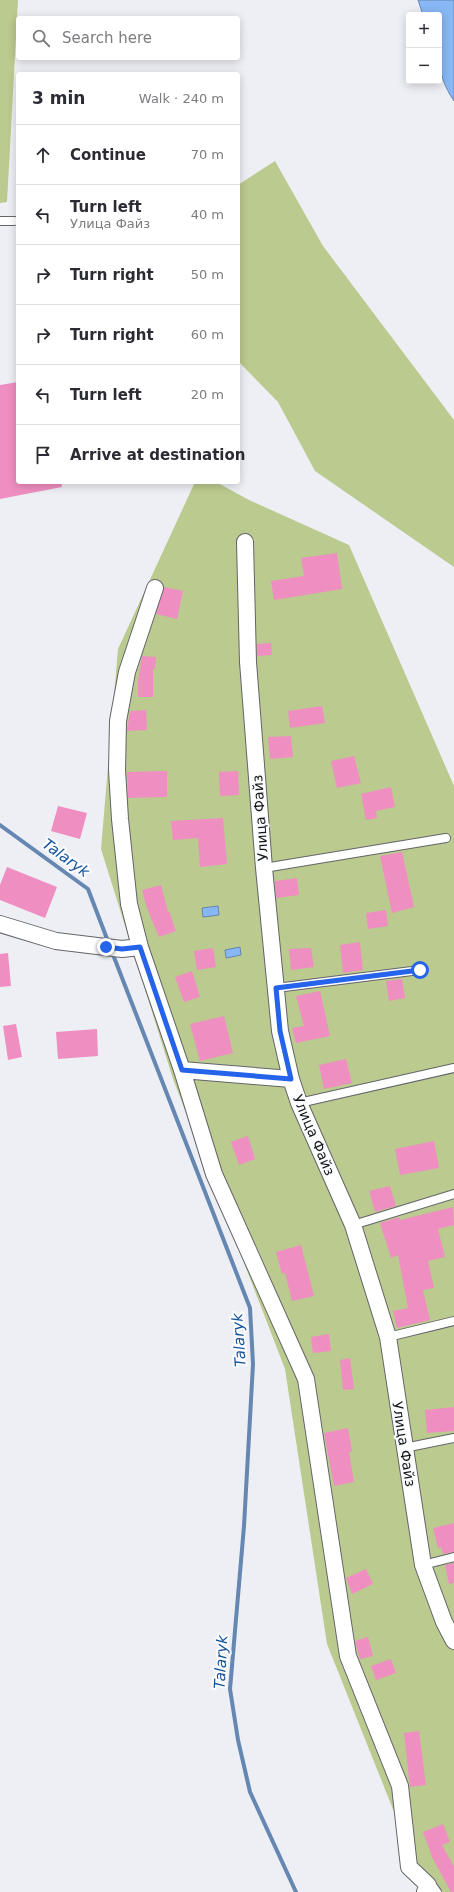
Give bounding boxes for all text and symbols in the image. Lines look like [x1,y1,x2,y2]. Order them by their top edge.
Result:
map controls [406,12,442,84]
button: + [406,12,442,48]
search box [16,16,240,60]
icon: search [30,27,52,49]
text: Search here [62,29,152,47]
button: − [406,48,442,84]
text: 3 min [32,88,85,108]
text: Walk · 240 m [139,91,224,106]
icon: ahead [32,144,54,166]
text: Continue [70,146,146,164]
text: 70 m [191,147,224,162]
text: Turn left [70,198,142,216]
icon: left [32,204,54,226]
text: 40 m [191,207,224,222]
text: Улица Файз [70,216,150,231]
icon: right [32,264,54,286]
text: Turn right [70,266,154,284]
text: 50 m [191,267,224,282]
icon: right [32,324,54,346]
text: Turn right [70,326,154,344]
text: 60 m [191,327,224,342]
icon: left [32,384,54,406]
text: Turn left [70,386,142,404]
text: 20 m [191,387,224,402]
icon: arrive [32,444,54,466]
text: Arrive at destination [70,446,245,464]
street label: Улица Файз [249,774,271,862]
water label: Talaryk [39,835,94,882]
route end [97,938,115,956]
route start [411,961,429,979]
street label: Улица Файз [290,1092,338,1178]
water label: Talaryk [228,1311,250,1367]
street label: Улица Файз [389,1400,419,1488]
water label: Talaryk [211,1633,231,1689]

